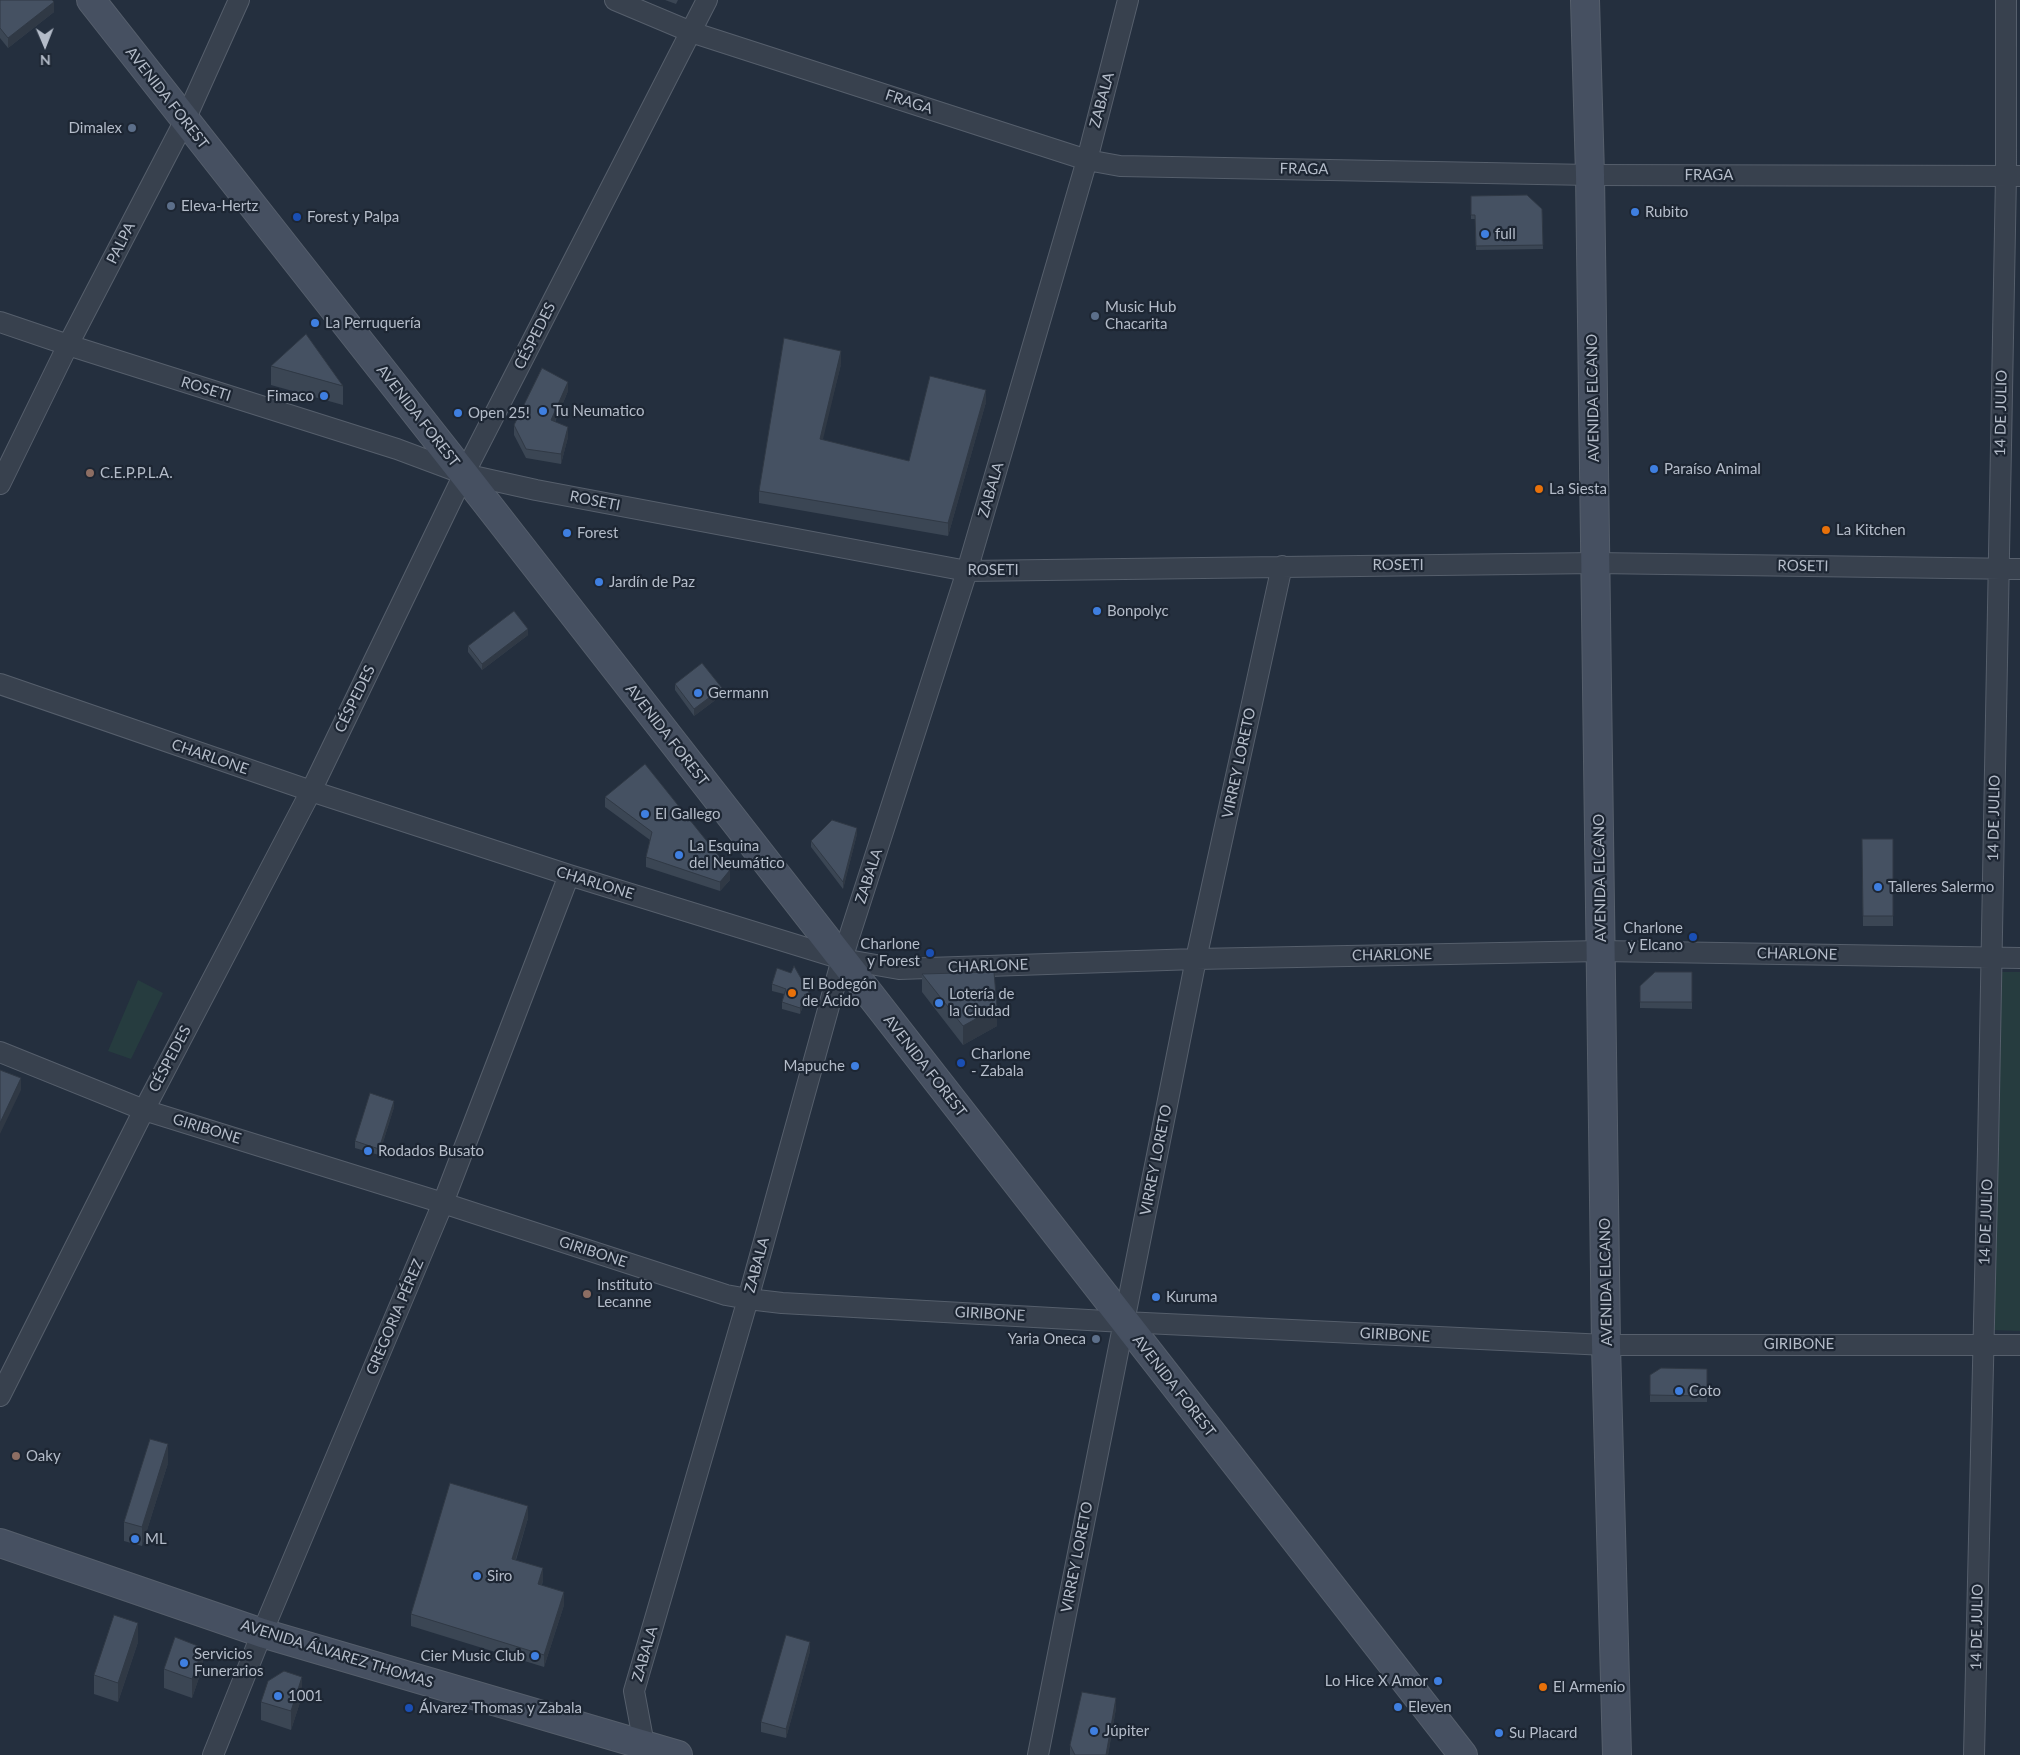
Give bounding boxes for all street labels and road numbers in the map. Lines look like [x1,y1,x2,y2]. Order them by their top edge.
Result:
street label: AVENIDA FOREST [122,43,212,153]
street label: ZABALA [1086,70,1118,130]
street label: FRAGA [883,86,935,118]
street label: FRAGA [1279,160,1329,178]
street label: FRAGA [1685,166,1733,184]
street label: PALPA [103,219,139,267]
street label: CÉSPEDES [510,300,560,372]
street label: AVENIDA ELCANO [1583,334,1603,462]
street label: AVENIDA FOREST [373,361,463,471]
street label: 14 DE JULIO [1991,370,2011,456]
street label: ROSETI [179,373,233,405]
street label: ZABALA [975,460,1007,520]
street label: ROSETI [568,487,622,515]
street label: ROSETI [1372,556,1424,574]
street label: ROSETI [1777,557,1829,575]
street label: ROSETI [967,561,1019,579]
street label: CÉSPEDES [331,662,379,736]
street label: AVENIDA FOREST [622,680,712,790]
street label: VIRREY LORETO [1218,706,1260,820]
street label: CHARLONE [169,735,251,779]
street label: 14 DE JULIO [1984,775,2004,861]
street label: AVENIDA ELCANO [1590,814,1610,942]
street label: ZABALA [852,846,886,906]
street label: CHARLONE [554,863,636,903]
street label: CHARLONE [1757,944,1837,964]
street label: CHARLONE [1352,945,1432,965]
street label: CHARLONE [948,956,1028,976]
street label: AVENIDA FOREST [880,1011,970,1121]
street label: CÉSPEDES [145,1023,195,1095]
street label: VIRREY LORETO [1136,1103,1176,1217]
street label: GIRIBONE [171,1110,243,1148]
street label: 14 DE JULIO [1975,1178,1997,1266]
street label: AVENIDA ELCANO [1596,1218,1616,1346]
street label: GIRIBONE [557,1233,629,1271]
street label: ZABALA [741,1235,773,1295]
street label: GREGORIA PÉREZ [362,1256,428,1378]
street label: GIRIBONE [954,1303,1026,1325]
street label: GIRIBONE [1359,1324,1431,1346]
street label: AVENIDA FOREST [1129,1331,1219,1441]
street label: GIRIBONE [1764,1335,1834,1353]
street label: VIRREY LORETO [1057,1500,1097,1614]
street label: 14 DE JULIO [1967,1584,1987,1670]
street label: AVENIDA ÁLVAREZ THOMAS [239,1616,435,1692]
street label: ZABALA [629,1624,661,1684]

